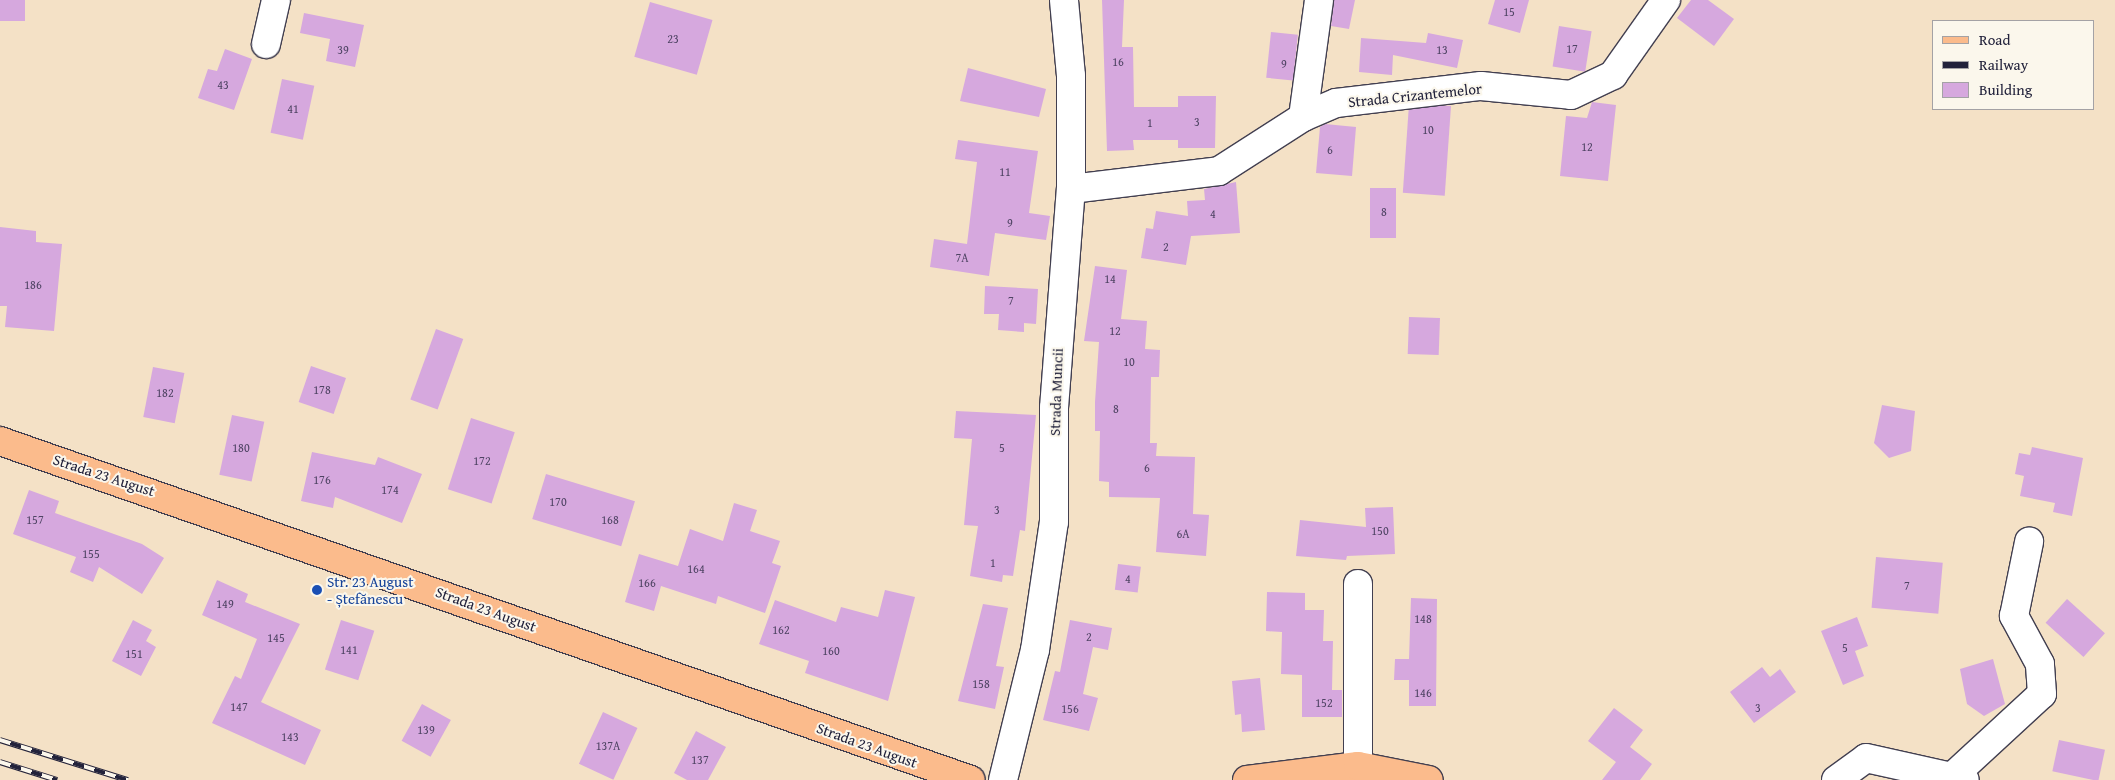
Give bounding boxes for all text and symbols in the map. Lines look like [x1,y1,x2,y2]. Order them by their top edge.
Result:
house number: 15 [1503,5,1515,19]
legend [1932,20,2095,110]
text: Road [1979,29,2010,50]
house number: 23 [667,32,679,46]
house number: 17 [1566,42,1578,56]
house number: 39 [337,43,349,57]
house number: 13 [1436,43,1448,57]
text: Railway [1979,54,2028,75]
house number: 16 [1112,55,1124,69]
house number: 9 [1281,57,1287,71]
house number: 43 [217,78,229,92]
street label: Strada Crizantemelor [1347,79,1483,111]
text: Building [1979,79,2032,100]
house number: 41 [287,102,299,116]
house number: 3 [1194,115,1200,129]
house number: 1 [1147,116,1153,130]
house number: 10 [1422,123,1434,137]
house number: 12 [1581,140,1593,154]
house number: 6 [1327,143,1333,157]
house number: 11 [999,165,1011,179]
house number: 8 [1381,205,1387,219]
house number: 4 [1210,207,1216,221]
house number: 9 [1007,216,1013,230]
house number: 2 [1163,240,1169,254]
house number: 7A [955,251,969,265]
house number: 14 [1104,272,1116,286]
house number: 186 [24,278,42,292]
house number: 7 [1008,294,1014,308]
house number: 12 [1109,324,1121,338]
street label: Strada Muncii [1045,348,1067,436]
house number: 10 [1123,355,1135,369]
house number: 178 [313,383,331,397]
house number: 182 [156,386,174,400]
house number: 8 [1113,402,1119,416]
house number: 180 [232,441,250,455]
house number: 5 [999,441,1005,455]
street label: Strada 23 August [51,450,157,500]
house number: 172 [473,454,491,468]
house number: 6 [1144,461,1150,475]
house number: 176 [313,473,331,487]
house number: 174 [381,483,399,497]
house number: 170 [549,495,567,509]
house number: 3 [994,503,1000,517]
house number: 157 [26,513,44,527]
house number: 168 [601,513,619,527]
house number: 150 [1371,524,1389,538]
house number: 6A [1176,527,1190,541]
house number: 155 [82,547,100,561]
house number: 1 [990,556,996,570]
house number: 164 [687,562,705,576]
place label: Str. 23 August - Ștefănescu [327,572,413,607]
house number: 4 [1125,572,1131,586]
house number: 166 [638,576,656,590]
house number: 7 [1904,579,1910,593]
street label: Strada 23 August [433,582,539,636]
marker: Str. 23 August - Ștefănescu [311,584,323,596]
house number: 149 [216,597,234,611]
house number: 148 [1414,612,1432,626]
house number: 162 [772,623,790,637]
house number: 2 [1086,630,1092,644]
house number: 145 [267,631,285,645]
house number: 5 [1842,641,1848,655]
house number: 141 [340,643,358,657]
house number: 160 [822,644,840,658]
house number: 151 [125,647,143,661]
house number: 158 [972,677,990,691]
house number: 146 [1414,686,1432,700]
house number: 152 [1315,696,1333,710]
house number: 147 [230,700,248,714]
house number: 3 [1755,701,1761,715]
house number: 156 [1061,702,1079,716]
street label: Strada 23 August [814,718,920,772]
house number: 139 [417,723,435,737]
house number: 143 [281,730,299,744]
house number: 137A [596,739,620,753]
house number: 137 [691,753,709,767]

